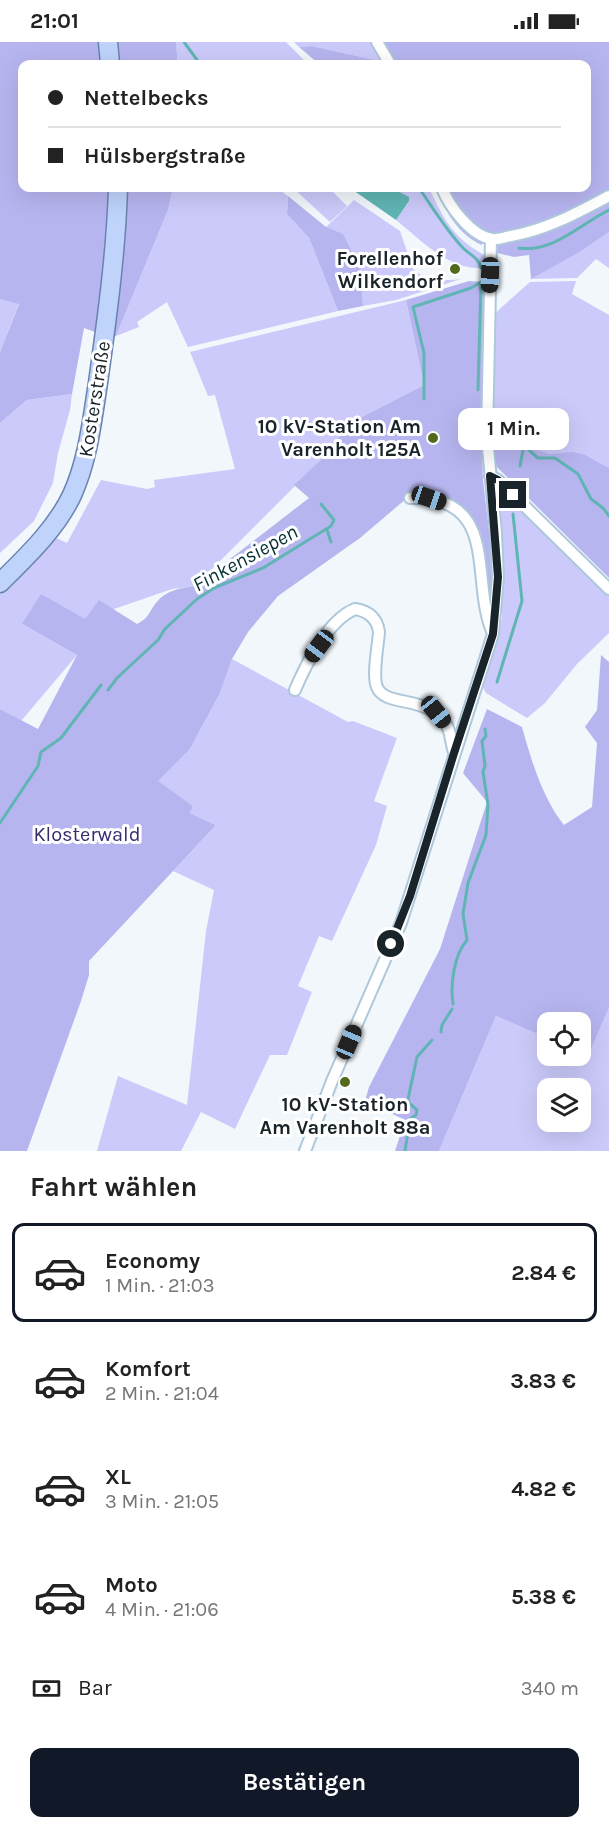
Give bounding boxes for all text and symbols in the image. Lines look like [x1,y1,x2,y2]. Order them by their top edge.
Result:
text: 21:01 [30,8,79,34]
text: Nettelbecks [84,85,209,111]
text: Hülsbergstraße [84,143,246,169]
place label: Forellenhof Wilkendorf [337,247,444,293]
car [480,257,500,293]
marker: Forellenhof Wilkendorf [448,262,462,276]
street label: Kosterstraße [74,339,115,459]
callout: 1 Min. [458,408,568,450]
place label: 10 kV-Station Am Varenholt 125A [258,415,421,461]
text: 1 Min. [487,417,540,440]
marker: 10 kV-Station Am Varenholt 125A [426,431,440,445]
route end [499,481,526,508]
car [409,484,449,512]
water label: Finkensiepen [188,519,302,597]
car [301,626,337,666]
car [418,692,454,732]
park label: Klosterwald [33,823,141,846]
route start [377,930,404,957]
map controls [537,1012,591,1132]
button: locate [537,1012,591,1066]
car [334,1022,364,1062]
marker: 10 kV-Station Am Varenholt 88a [338,1075,352,1089]
button: layers [537,1078,591,1132]
place label: 10 kV-Station Am Varenholt 88a [260,1093,430,1139]
text: Fahrt wählen [30,1171,197,1203]
icon: car [33,1246,87,1300]
text: Economy [105,1248,200,1274]
text: 2.84 € [511,1260,576,1286]
text: 1 Min. · 21:03 [105,1274,214,1297]
icon: car [33,1354,87,1408]
text: Komfort [105,1356,191,1382]
text: 3.83 € [510,1368,576,1394]
text: 2 Min. · 21:04 [105,1382,219,1405]
icon: car [33,1462,87,1516]
text: XL [105,1464,131,1490]
text: 4.82 € [511,1476,576,1502]
text: 3 Min. · 21:05 [105,1490,219,1513]
icon: car [33,1570,87,1624]
text: Moto [105,1572,158,1598]
text: 5.38 € [511,1584,576,1610]
text: 4 Min. · 21:06 [105,1598,219,1621]
icon: cash [30,1672,63,1705]
text: Bar [78,1675,112,1701]
text: 340 m [521,1677,579,1700]
button: Bestätigen [30,1748,579,1817]

